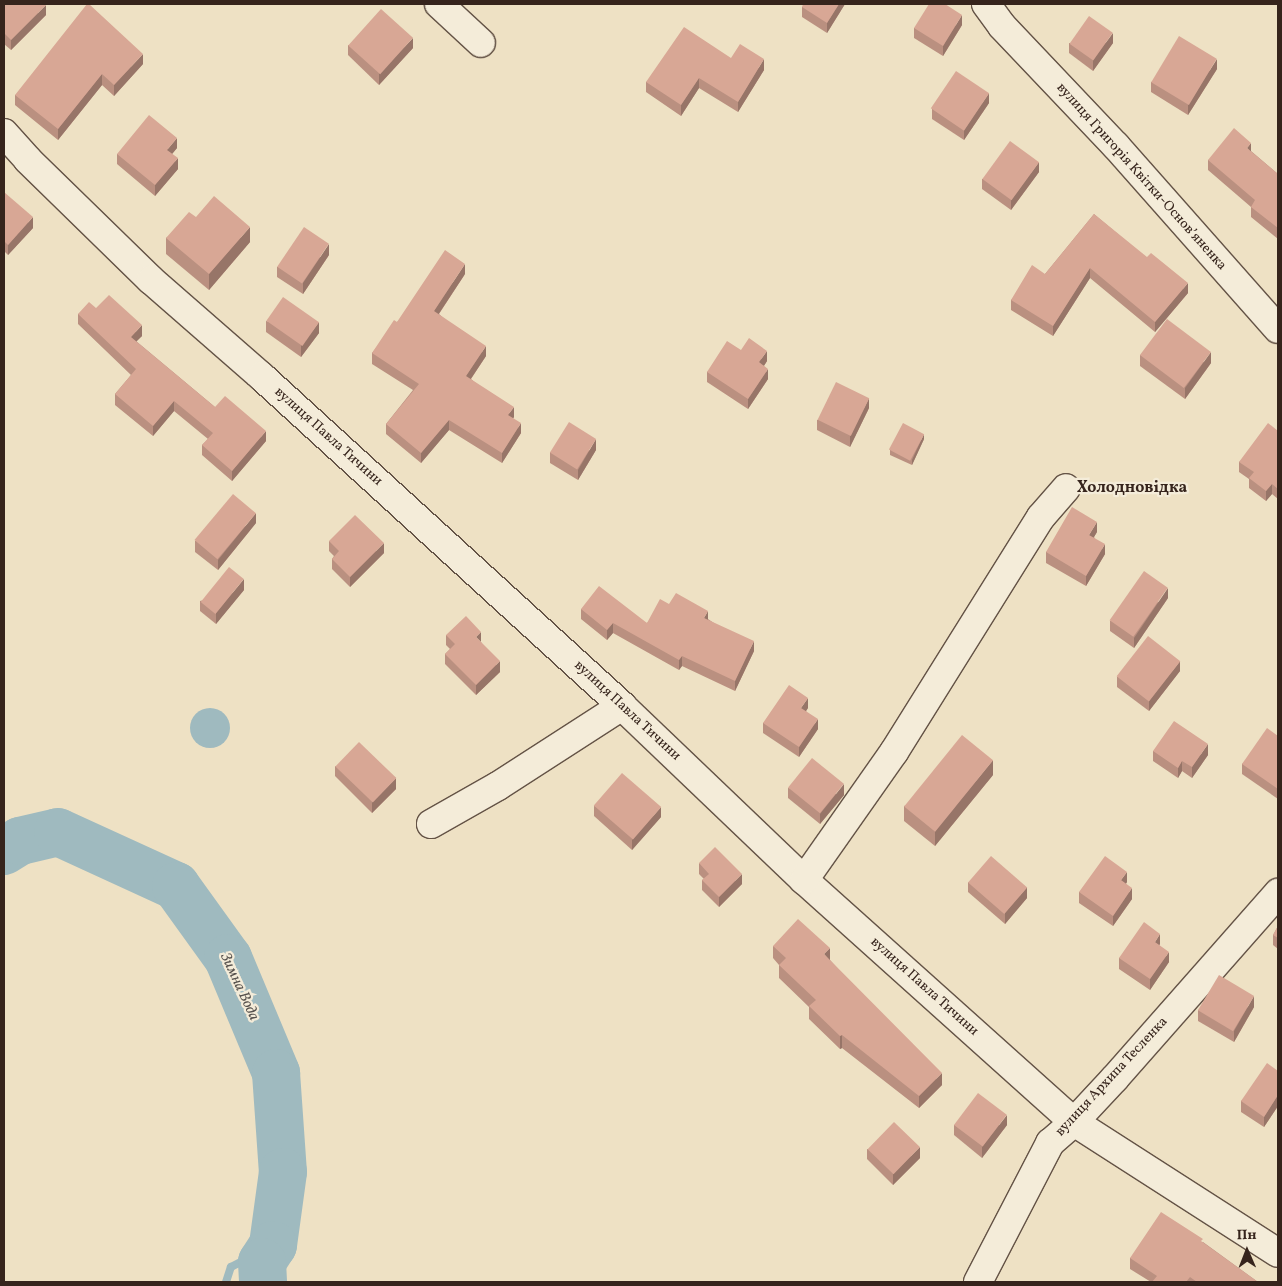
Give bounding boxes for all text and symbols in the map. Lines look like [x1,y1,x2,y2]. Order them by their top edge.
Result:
street label: вулиця Григорія Квітки-Основʼяненка [1052,80,1230,274]
street label: вулиця Павла Тичини [270,384,386,490]
district label: Холодновідка [1077,478,1187,498]
street label: вулиця Павла Тичини [570,657,684,765]
street label: вулиця Павла Тичини [866,934,982,1040]
water label: Зимна Вода [216,951,262,1023]
street label: вулиця Архипа Тесленка [1052,1014,1172,1140]
north arrow [1222,1226,1272,1276]
text: Пн [1237,1226,1257,1245]

